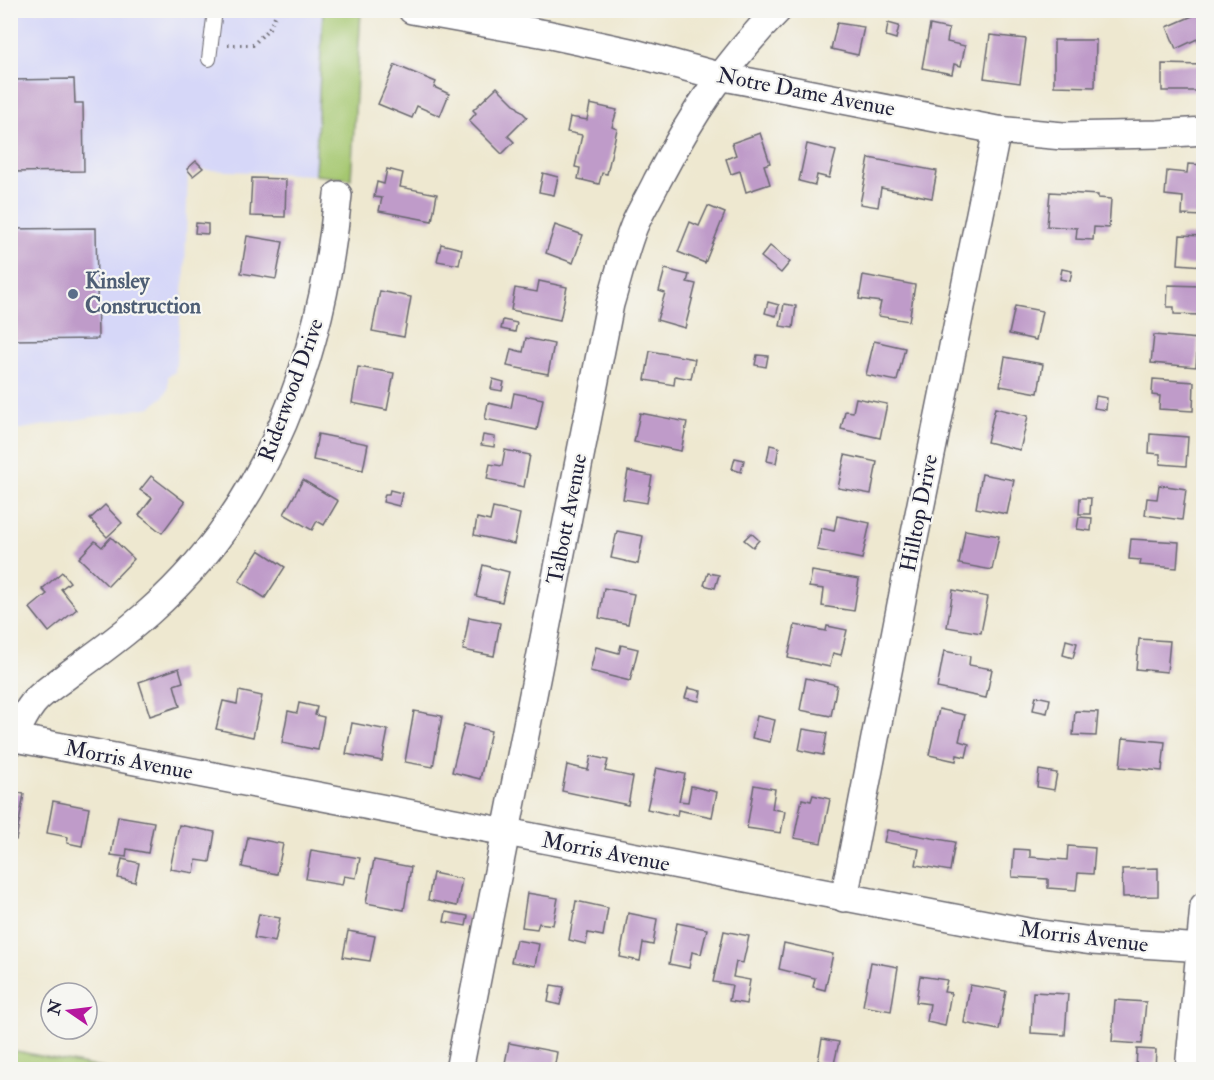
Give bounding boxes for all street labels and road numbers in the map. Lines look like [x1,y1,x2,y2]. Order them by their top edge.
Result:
street label: Notre Dame Avenue [715,61,897,123]
street label: Riderwood Drive [252,315,330,465]
street label: Talbott Avenue [541,451,593,587]
street label: Hilltop Drive [894,452,945,574]
street label: Morris Avenue [63,734,195,786]
street label: Morris Avenue [540,826,672,878]
street label: Morris Avenue [1018,915,1150,959]

